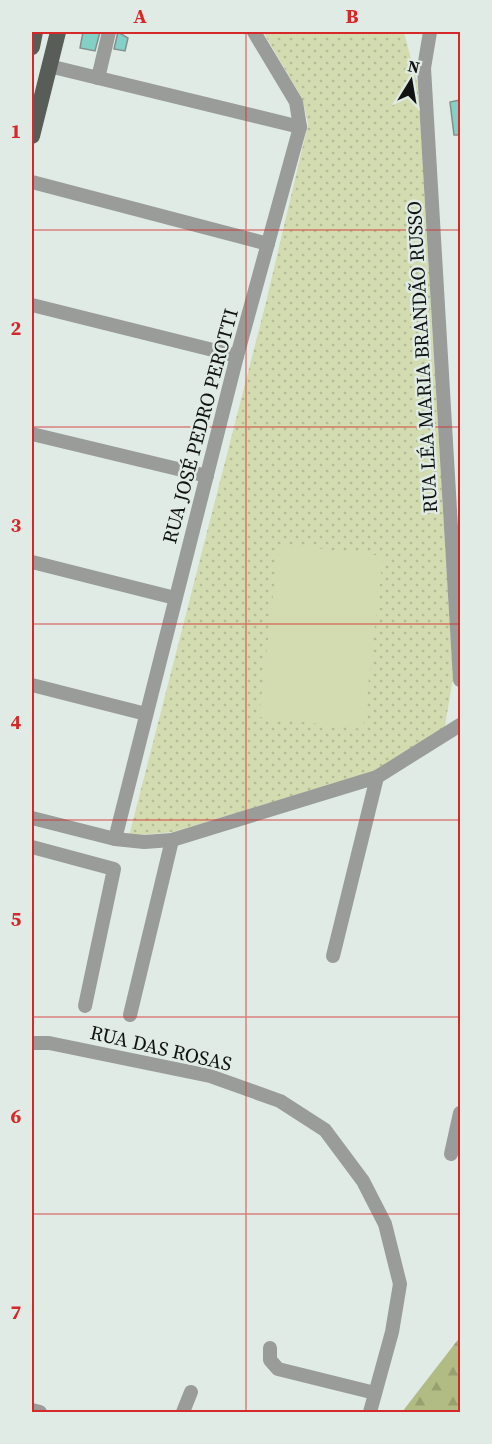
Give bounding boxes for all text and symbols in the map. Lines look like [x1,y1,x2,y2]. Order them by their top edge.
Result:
text: A [133,2,147,30]
text: B [345,2,359,30]
north arrow [381,51,441,111]
text: N [406,54,422,78]
text: 1 [11,117,21,145]
street label: RUA LÉA MARIA BRANDÃO RUSSO [400,200,444,514]
street label: RUA JOSÉ PEDRO PEROTTI [155,305,245,547]
text: 2 [11,314,22,342]
text: 3 [11,511,22,539]
text: 4 [11,708,22,736]
text: 5 [11,905,22,933]
street label: RUA DAS ROSAS [87,1018,235,1078]
text: 6 [11,1102,22,1130]
text: 7 [11,1298,22,1326]

